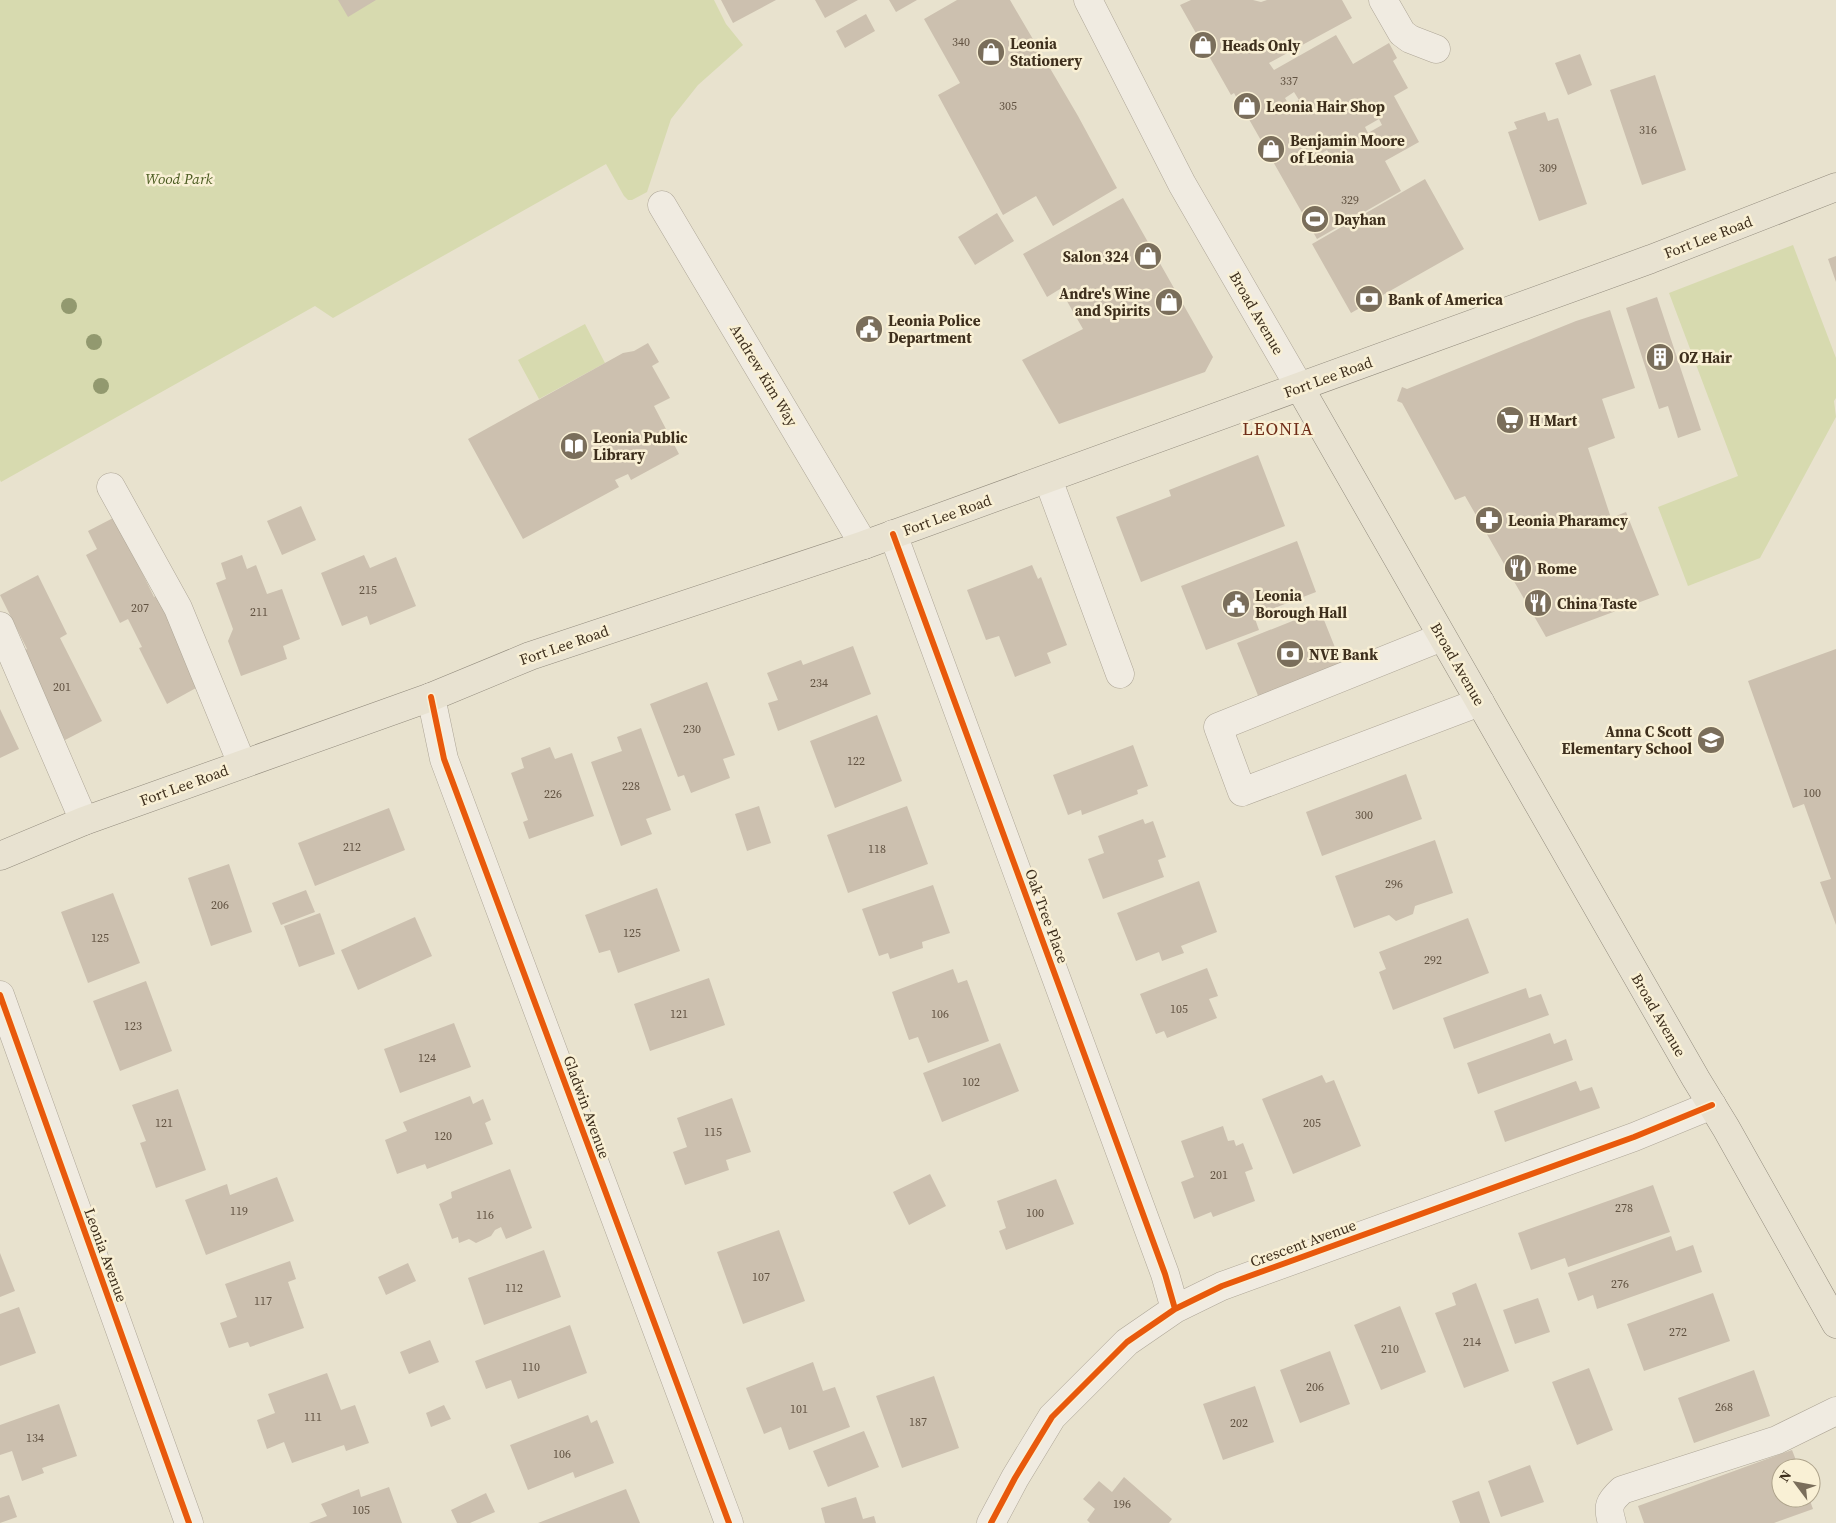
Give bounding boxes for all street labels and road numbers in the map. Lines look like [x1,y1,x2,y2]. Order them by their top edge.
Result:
street label: Fort Lee Road [1661,210,1756,263]
street label: Broad Avenue [1225,268,1289,359]
street label: Andrew Kim Way [725,320,803,430]
street label: Fort Lee Road [1281,351,1376,403]
street label: Fort Lee Road [900,489,995,541]
street label: Broad Avenue [1426,619,1490,710]
street label: Fort Lee Road [517,620,612,670]
street label: Fort Lee Road [137,759,232,811]
street label: Oak Tree Place [1020,866,1074,966]
street label: Broad Avenue [1627,970,1691,1061]
street label: Gladwin Avenue [559,1053,616,1162]
street label: Leonia Avenue [79,1205,133,1305]
street label: Crescent Avenue [1247,1214,1359,1272]

